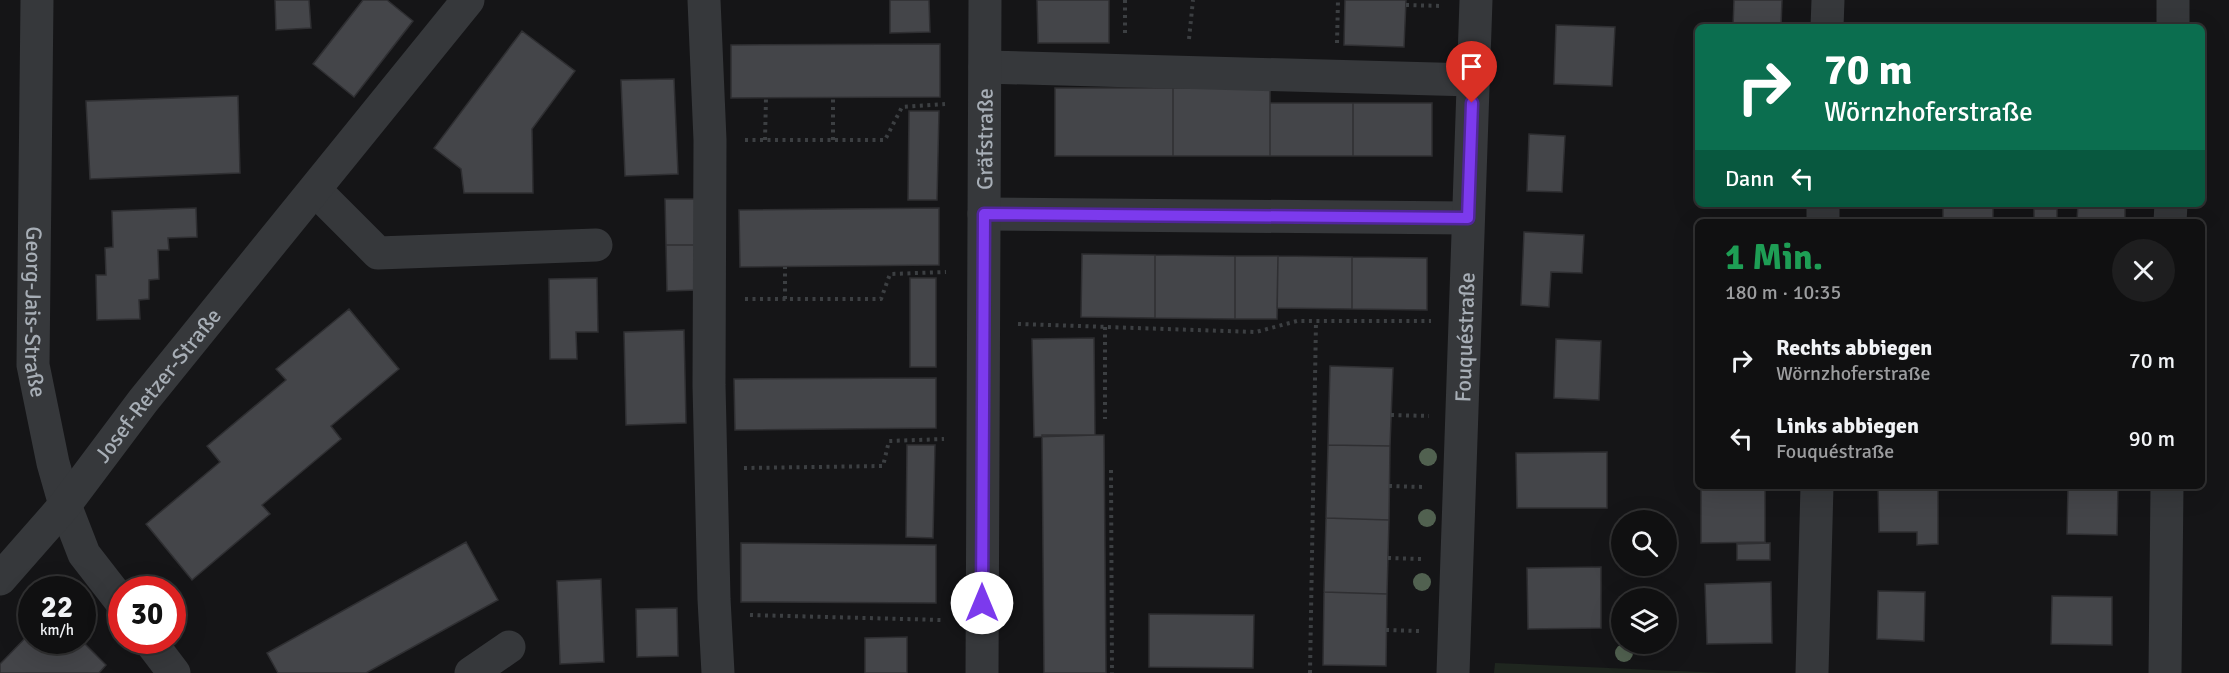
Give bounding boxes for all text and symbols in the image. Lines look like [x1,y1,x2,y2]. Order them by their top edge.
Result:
pin [1446,41,1497,103]
text: 70 m [1824,45,1913,96]
icon: right [1725,48,1803,126]
icon: arrive [1455,50,1488,83]
street label: Gräfstraße [971,88,999,190]
text: Wörnzhoferstraße [1824,96,2033,129]
icon: left [1786,162,1819,195]
text: Dann [1725,165,1774,192]
street label: Georg-Jais-Straße [19,226,52,400]
text: 1 Min. [1725,235,1823,280]
button: close [2112,239,2175,302]
street label: Fouquéstraße [1449,272,1481,403]
text: 180 m · 10:35 [1725,280,1841,305]
street label: Josef-Retzer-Straße [89,303,227,468]
text: Rechts abbiegen [1776,334,1932,361]
icon: right [1725,344,1758,377]
text: 70 m [2129,347,2175,374]
text: Wörnzhoferstraße [1776,361,1931,386]
text: Links abbiegen [1776,412,1919,439]
icon: left [1725,422,1758,455]
text: 90 m [2129,425,2175,452]
text: Fouquéstraße [1776,439,1894,464]
map controls [1611,510,1677,654]
button: search [1611,510,1677,576]
position arrow [950,571,1014,635]
speed limit sign: 30 [108,576,186,654]
button: layers [1611,588,1677,654]
text: 22 [41,589,73,626]
text: km/h [40,621,74,639]

